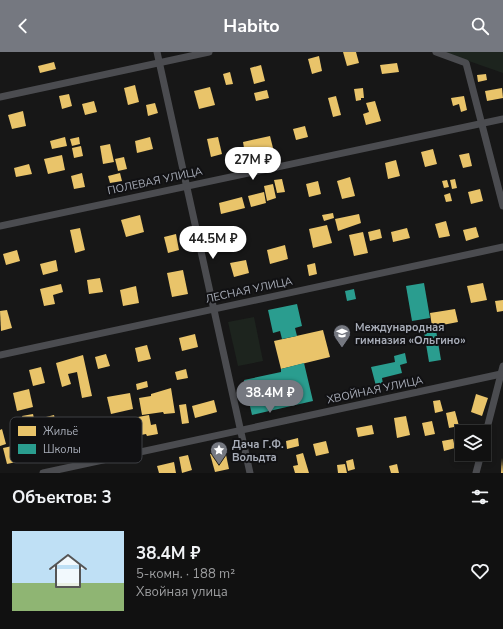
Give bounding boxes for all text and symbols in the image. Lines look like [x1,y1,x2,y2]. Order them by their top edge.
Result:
text: Habito [223,14,280,38]
icon: back [12,15,34,37]
icon: search [469,15,491,37]
pin: 27M ₽ [225,147,281,181]
text: 27M ₽ [234,151,272,169]
street label: ПОЛЕВАЯ УЛИЦА [106,164,204,198]
pin: 44.5M ₽ [176,226,250,260]
text: 44.5M ₽ [188,230,238,248]
street label: ЛЕСНАЯ УЛИЦА [204,273,294,307]
place label: Международная гимназия «Ольгино» [355,320,466,348]
school or university icon: Международная гимназия «Ольгино» [332,323,352,348]
street label: ХВОЙНАЯ УЛИЦА [326,372,424,408]
pin: 38.4M ₽ [233,380,307,414]
text: 38.4M ₽ [245,384,295,402]
legend [10,417,142,463]
text: Жильё [43,424,78,439]
map controls [455,425,491,461]
button: layers [455,425,491,461]
place label: Дача Г.Ф. Вольдта [232,437,284,465]
place icon: Дача Г.Ф. Вольдта [209,440,229,465]
text: Школы [43,442,81,457]
text: Объектов: 3 [12,486,112,509]
icon: filters [469,486,491,508]
text: 38.4M ₽ [136,542,200,565]
icon: home [44,547,92,595]
icon: heart [469,560,491,582]
text: 5-комн. · 188 m² [136,565,235,583]
text: Хвойная улица [136,583,228,601]

